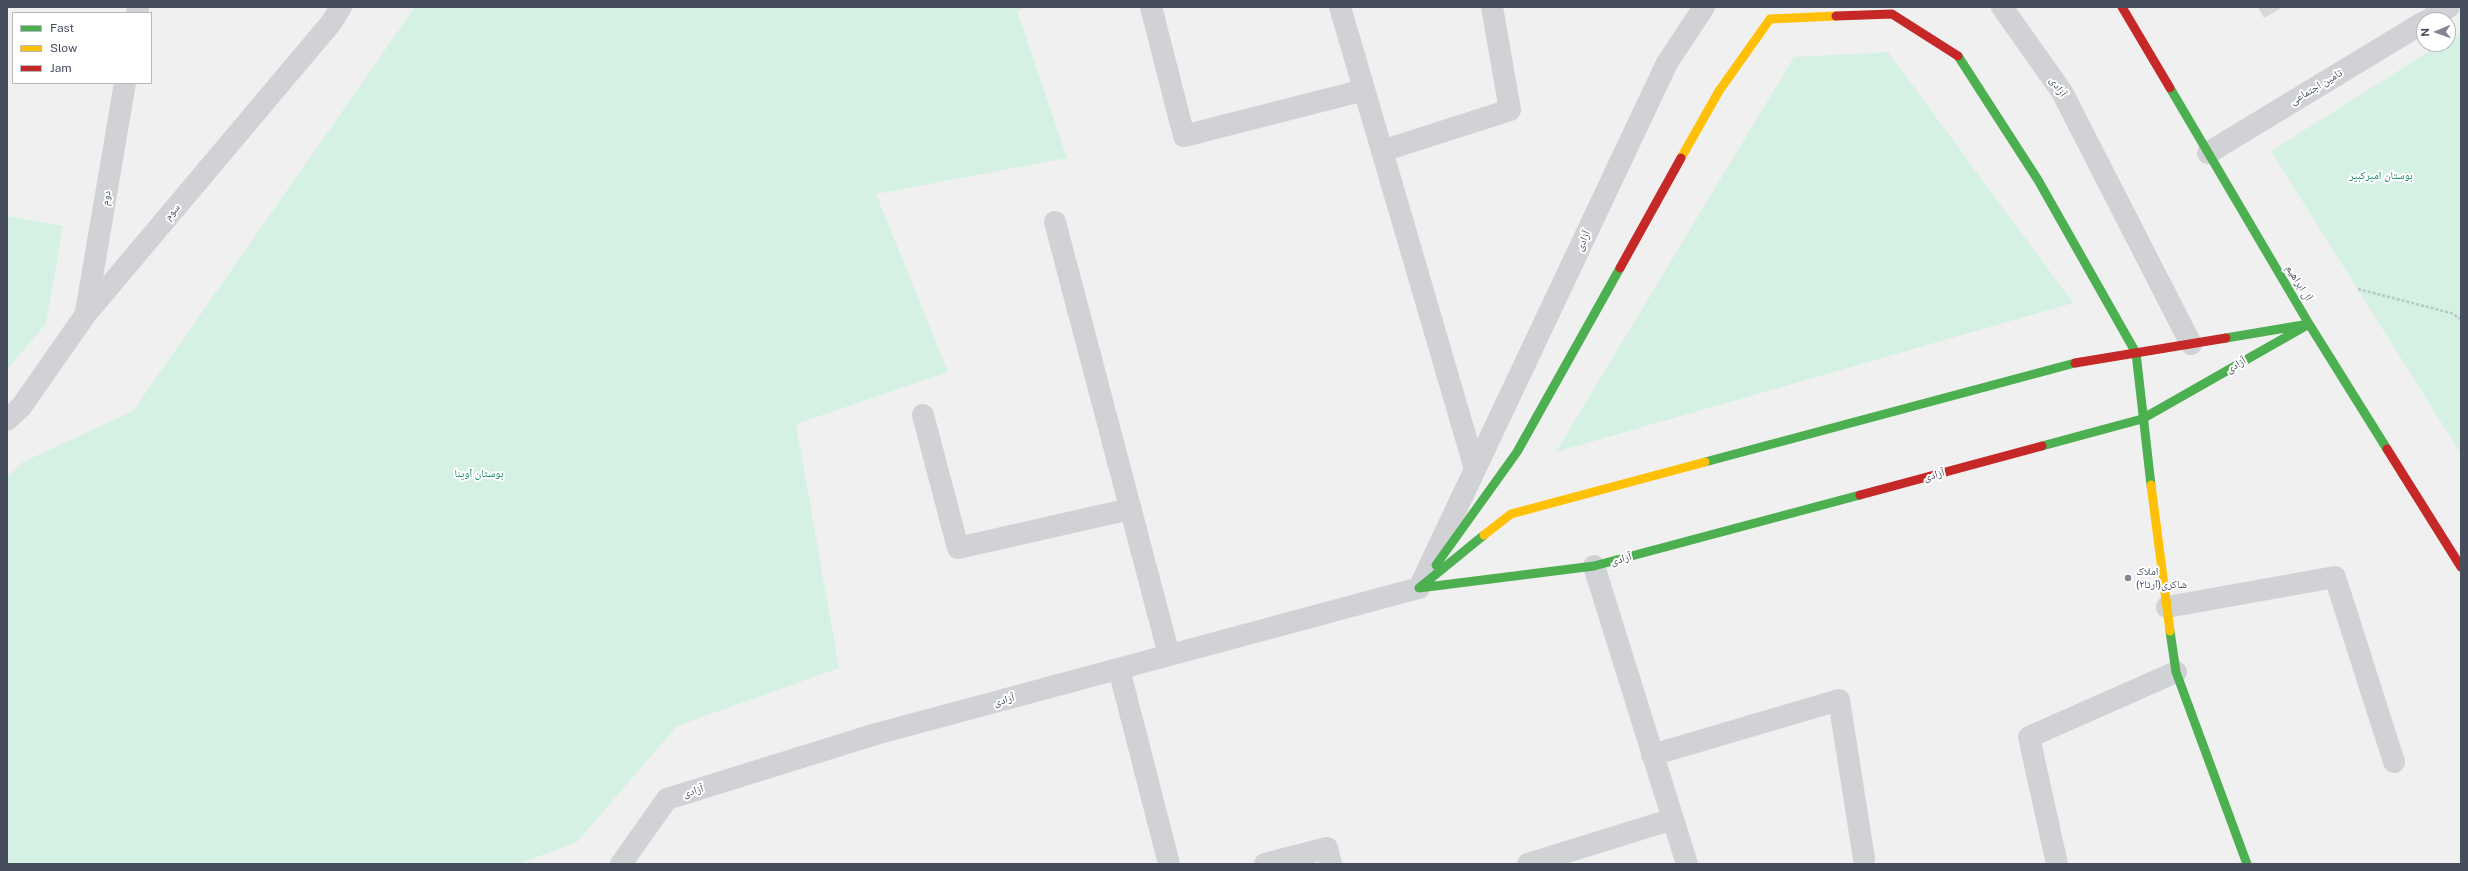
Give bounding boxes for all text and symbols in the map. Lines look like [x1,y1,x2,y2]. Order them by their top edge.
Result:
legend [12,12,152,84]
north arrow [2416,12,2456,52]
text: Fast [50,21,74,35]
text: N [2419,28,2431,37]
text: Slow [50,41,77,55]
text: Jam [50,61,72,75]
street label: تامین اجتماعی [2287,66,2345,108]
street label: آزادی [2047,75,2069,99]
park label: بوستان امیرکبیر [2349,169,2413,183]
street label: دوم [98,189,114,207]
street label: سوم [161,201,183,223]
street label: آزادی [1573,229,1593,253]
street label: آل ابراهیم [2283,263,2315,303]
street label: آزادی [2224,354,2248,376]
street label: آزادی [1922,466,1946,484]
park label: بوستان آوینا [455,467,503,481]
street label: آزادی [1609,550,1633,568]
place label: املاک شاکری(آرتا۲) [2136,565,2187,591]
marker: املاک شاکری(آرتا۲) [2123,573,2133,583]
street label: آزادی [992,691,1016,709]
street label: آزادی [681,782,705,800]

